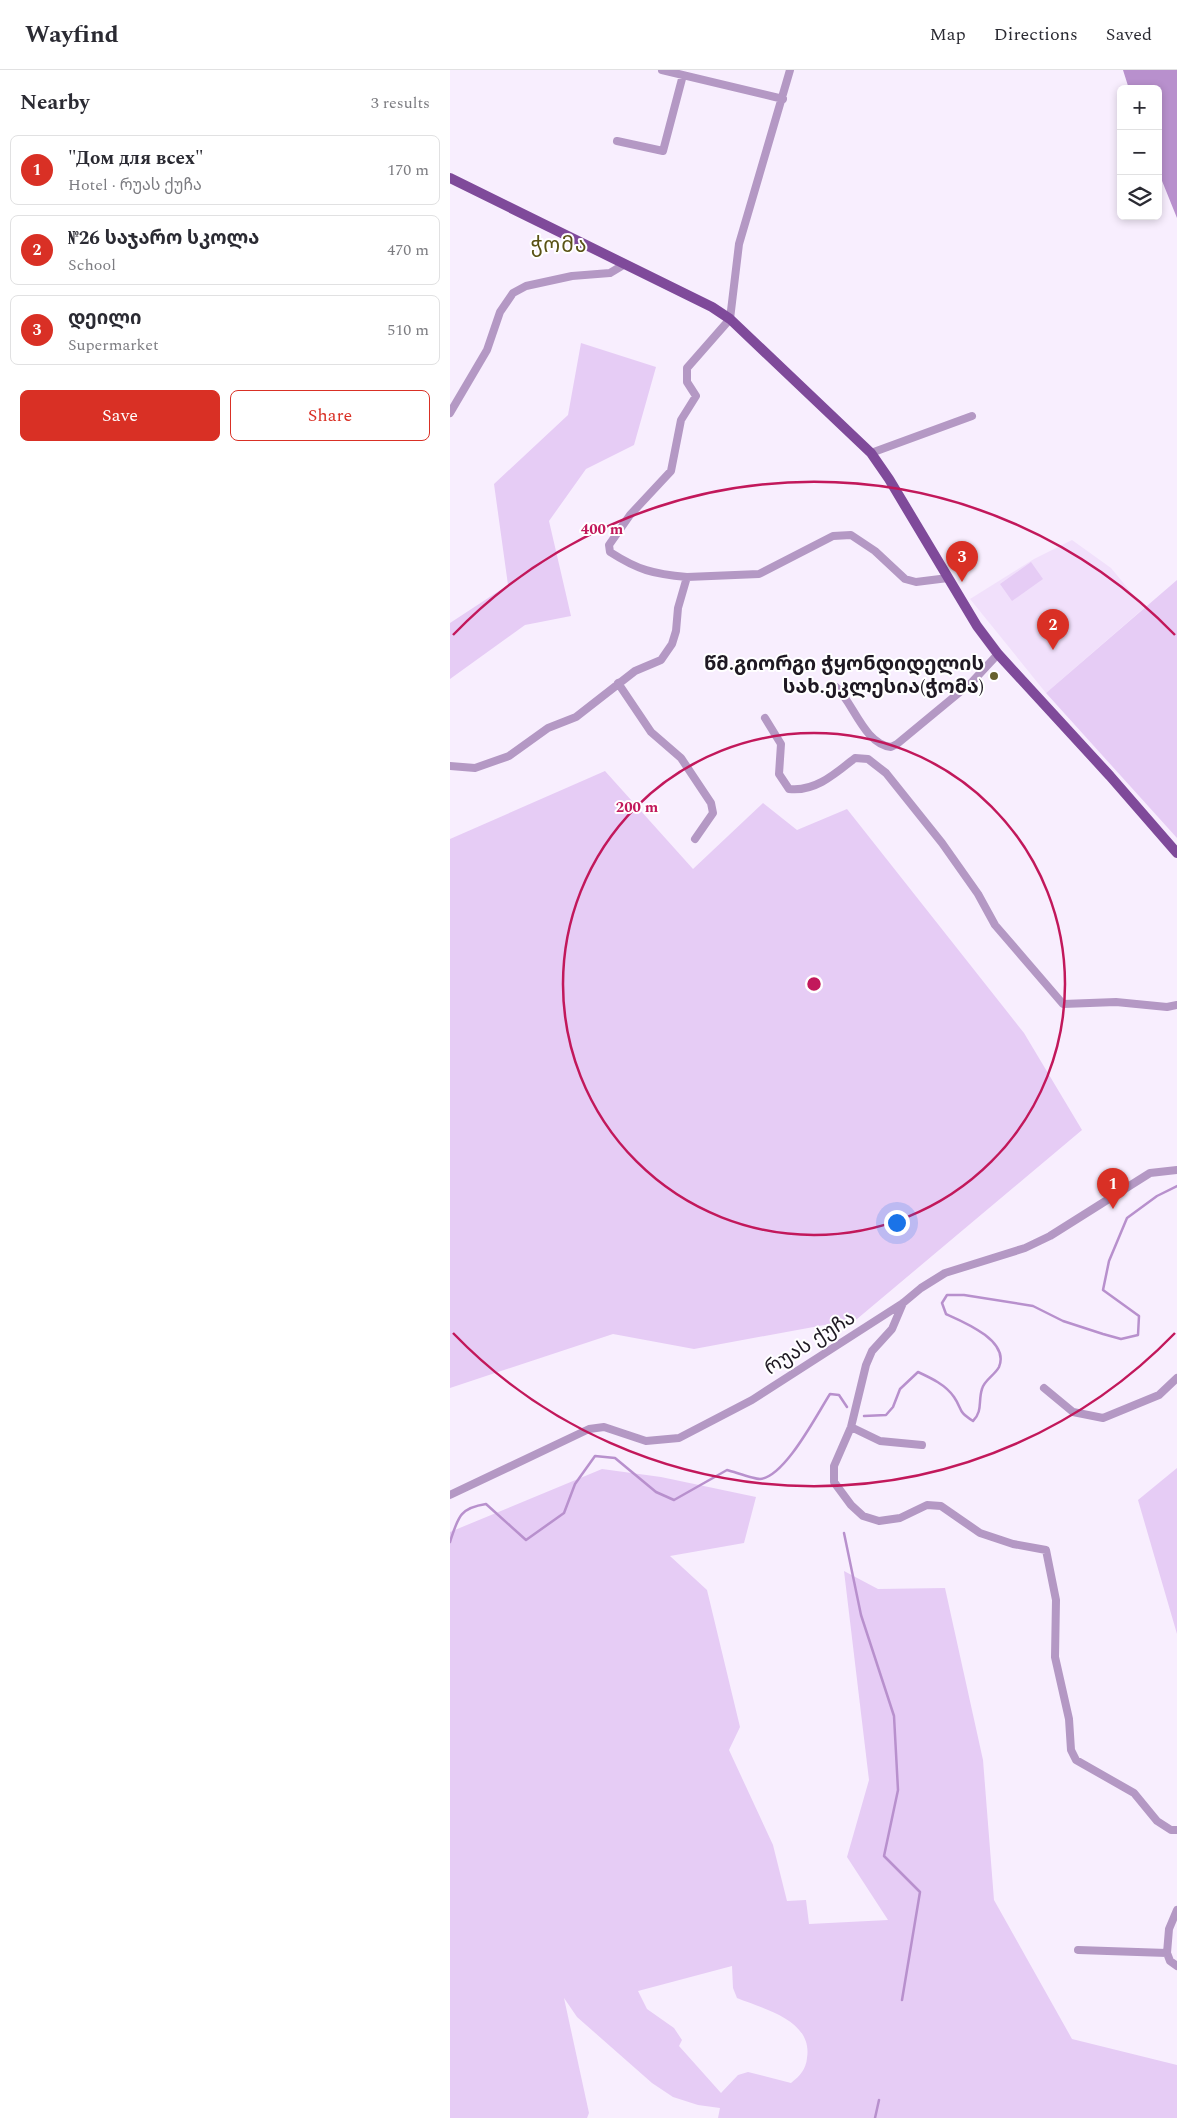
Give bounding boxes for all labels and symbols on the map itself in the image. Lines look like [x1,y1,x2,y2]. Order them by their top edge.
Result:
district label: ჭომა [530,230,588,262]
text: 400 m [581,518,624,541]
pin: 3 [946,541,978,582]
pin: 2 [1037,609,1069,650]
place label: წმ.გიორგი ჭყონდიდელის სახ.ეკლესია(ჭომა) [704,649,984,702]
marker: წმ.გიორგი ჭყონდიდელის სახ.ეკლესია(ჭომა) [988,670,1000,682]
text: 200 m [616,796,659,819]
centre of rings [805,975,823,993]
pin: 1 [1097,1168,1129,1209]
your location [884,1210,910,1236]
street label: რუას ქუჩა [759,1303,861,1383]

